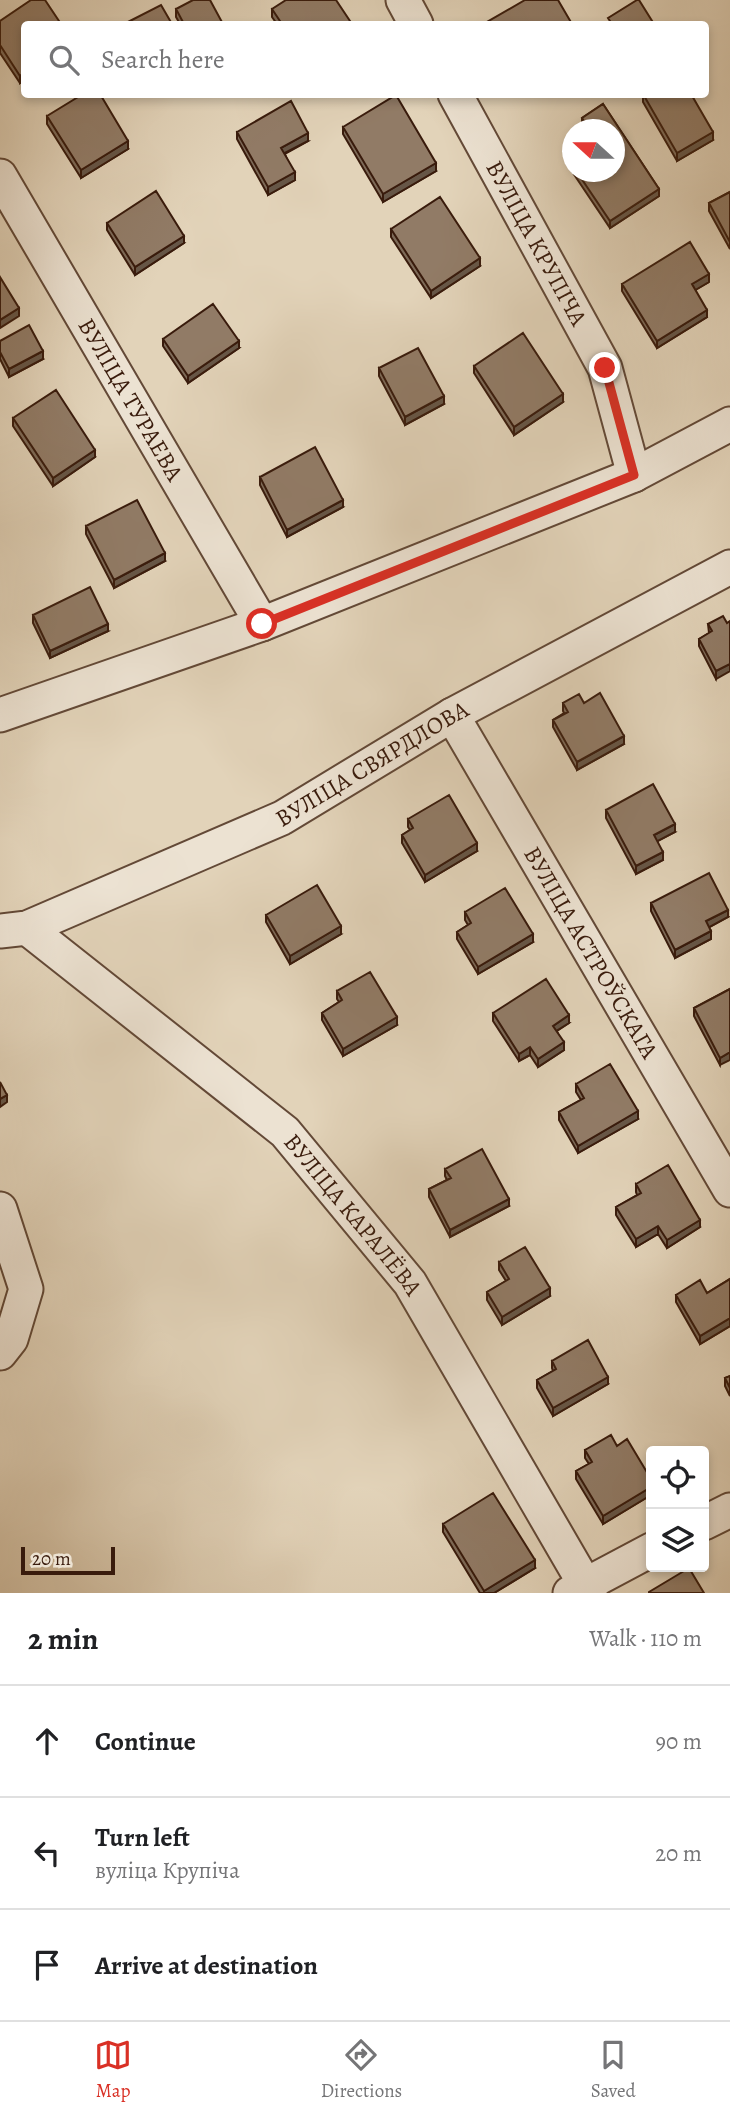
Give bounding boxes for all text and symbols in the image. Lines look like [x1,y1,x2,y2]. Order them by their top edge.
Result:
search box [21,21,709,98]
icon: search [45,41,83,79]
text: Search here [101,42,225,77]
north arrow [562,119,625,182]
street label: ВУЛІЦА КРУПІЧА [478,155,595,332]
street label: ВУЛІЦА ТУРАЕВА [71,312,191,488]
route end [589,352,620,383]
route start [246,608,277,639]
street label: ВУЛІЦА СВЯРДЛОВА [269,693,475,834]
street label: ВУЛІЦА АСТРОЎСКАГА [516,840,666,1065]
street label: ВУЛІЦА КАРАЛЁВА [277,1127,430,1302]
map controls [646,1446,709,1572]
button: locate [646,1446,709,1509]
button: layers [646,1509,709,1572]
scale bar [21,1544,116,1576]
text: 20 m [32,1546,71,1572]
text: 2 min [28,1619,98,1659]
text: Walk · 110 m [589,1623,702,1654]
icon: ahead [28,1722,66,1760]
text: Continue [95,1724,196,1759]
text: 90 m [656,1726,702,1757]
text: Turn left [95,1820,190,1855]
icon: left [28,1834,66,1872]
text: 20 m [655,1838,702,1869]
text: вуліца Крупіча [95,1855,240,1886]
icon: arrive [28,1946,66,1984]
text: Arrive at destination [95,1948,318,1983]
tab: Map [94,2036,132,2104]
tab: Directions [321,2036,402,2104]
tab: Saved [591,2036,636,2104]

